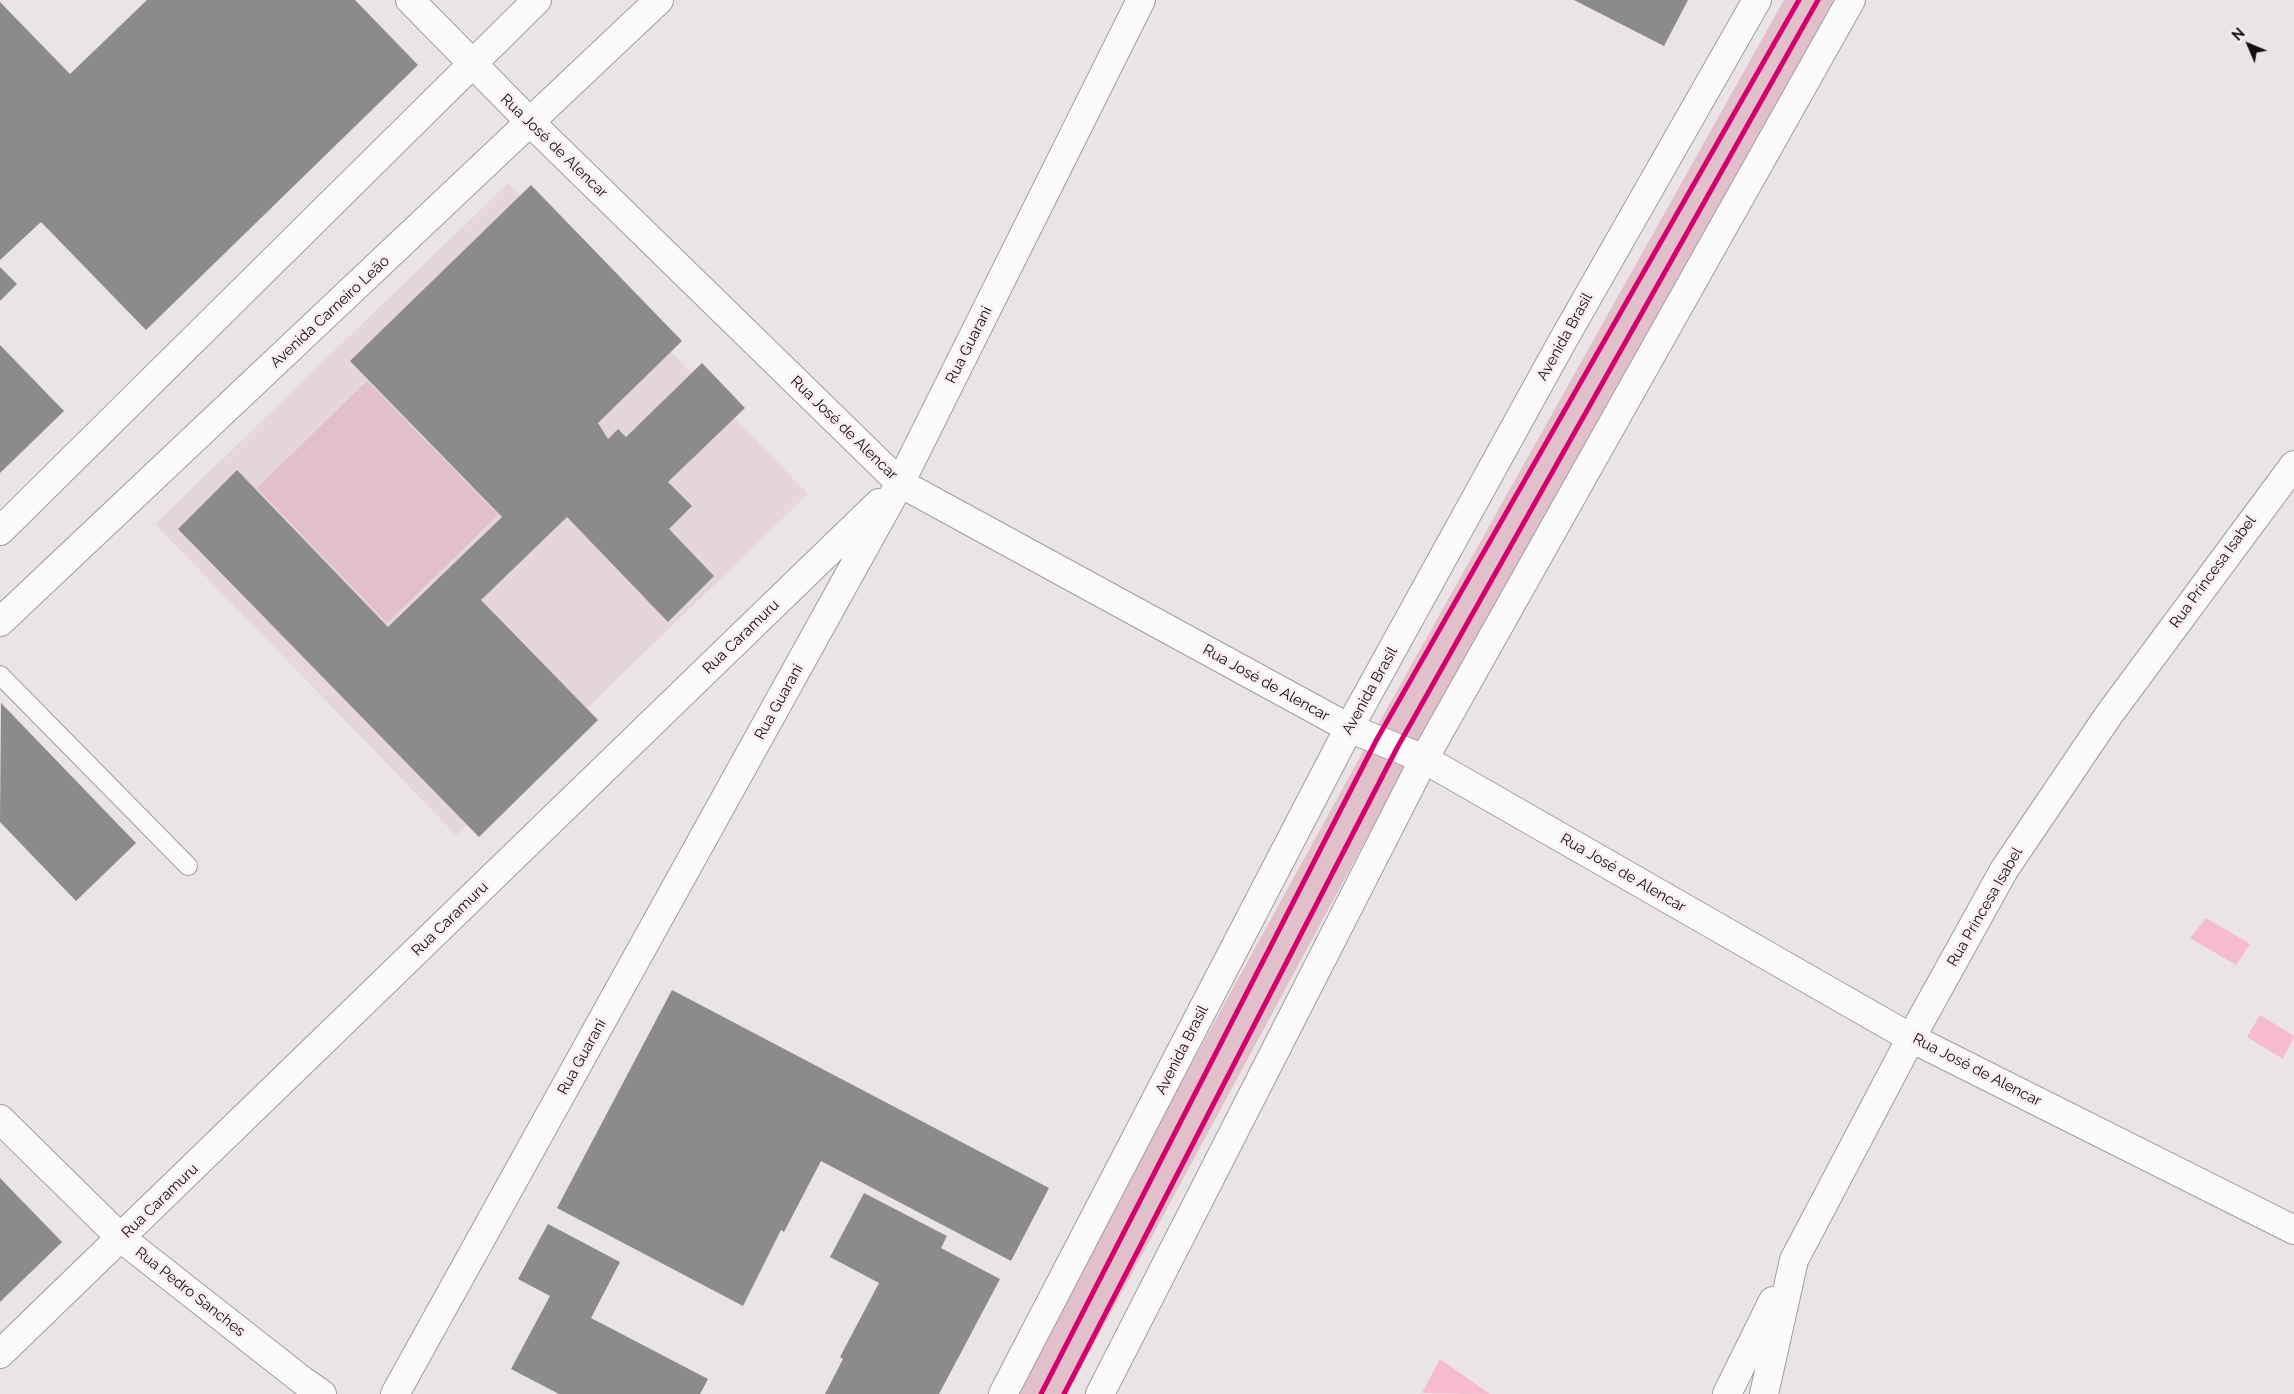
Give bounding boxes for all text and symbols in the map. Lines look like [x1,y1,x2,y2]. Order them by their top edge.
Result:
north arrow [2224,20,2274,70]
text: N [2229,25,2248,44]
street label: Rua José de Alencar [497,90,611,202]
street label: Avenida Carneiro Leão [267,252,393,372]
street label: Avenida Brasil [1533,290,1597,384]
street label: Rua Guarani [942,304,996,386]
street label: Rua José de Alencar [787,372,901,484]
street label: Rua Princesa Isabel [2166,512,2260,632]
street label: Rua Caramuru [699,596,783,678]
street label: Rua José de Alencar [1200,641,1332,725]
street label: Avenida Brasil [1338,644,1402,738]
street label: Rua Guarani [751,661,807,743]
street label: Rua José de Alencar [1557,830,1689,916]
street label: Rua Princesa Isabel [1944,844,2026,970]
street label: Rua Caramuru [408,878,492,960]
street label: Avenida Brasil [1152,1002,1212,1098]
street label: Rua Guarani [554,1016,610,1098]
street label: Rua José de Alencar [1910,1030,2044,1110]
street label: Rua Caramuru [118,1160,202,1242]
street label: Rua Pedro Sanches [131,1243,249,1341]

